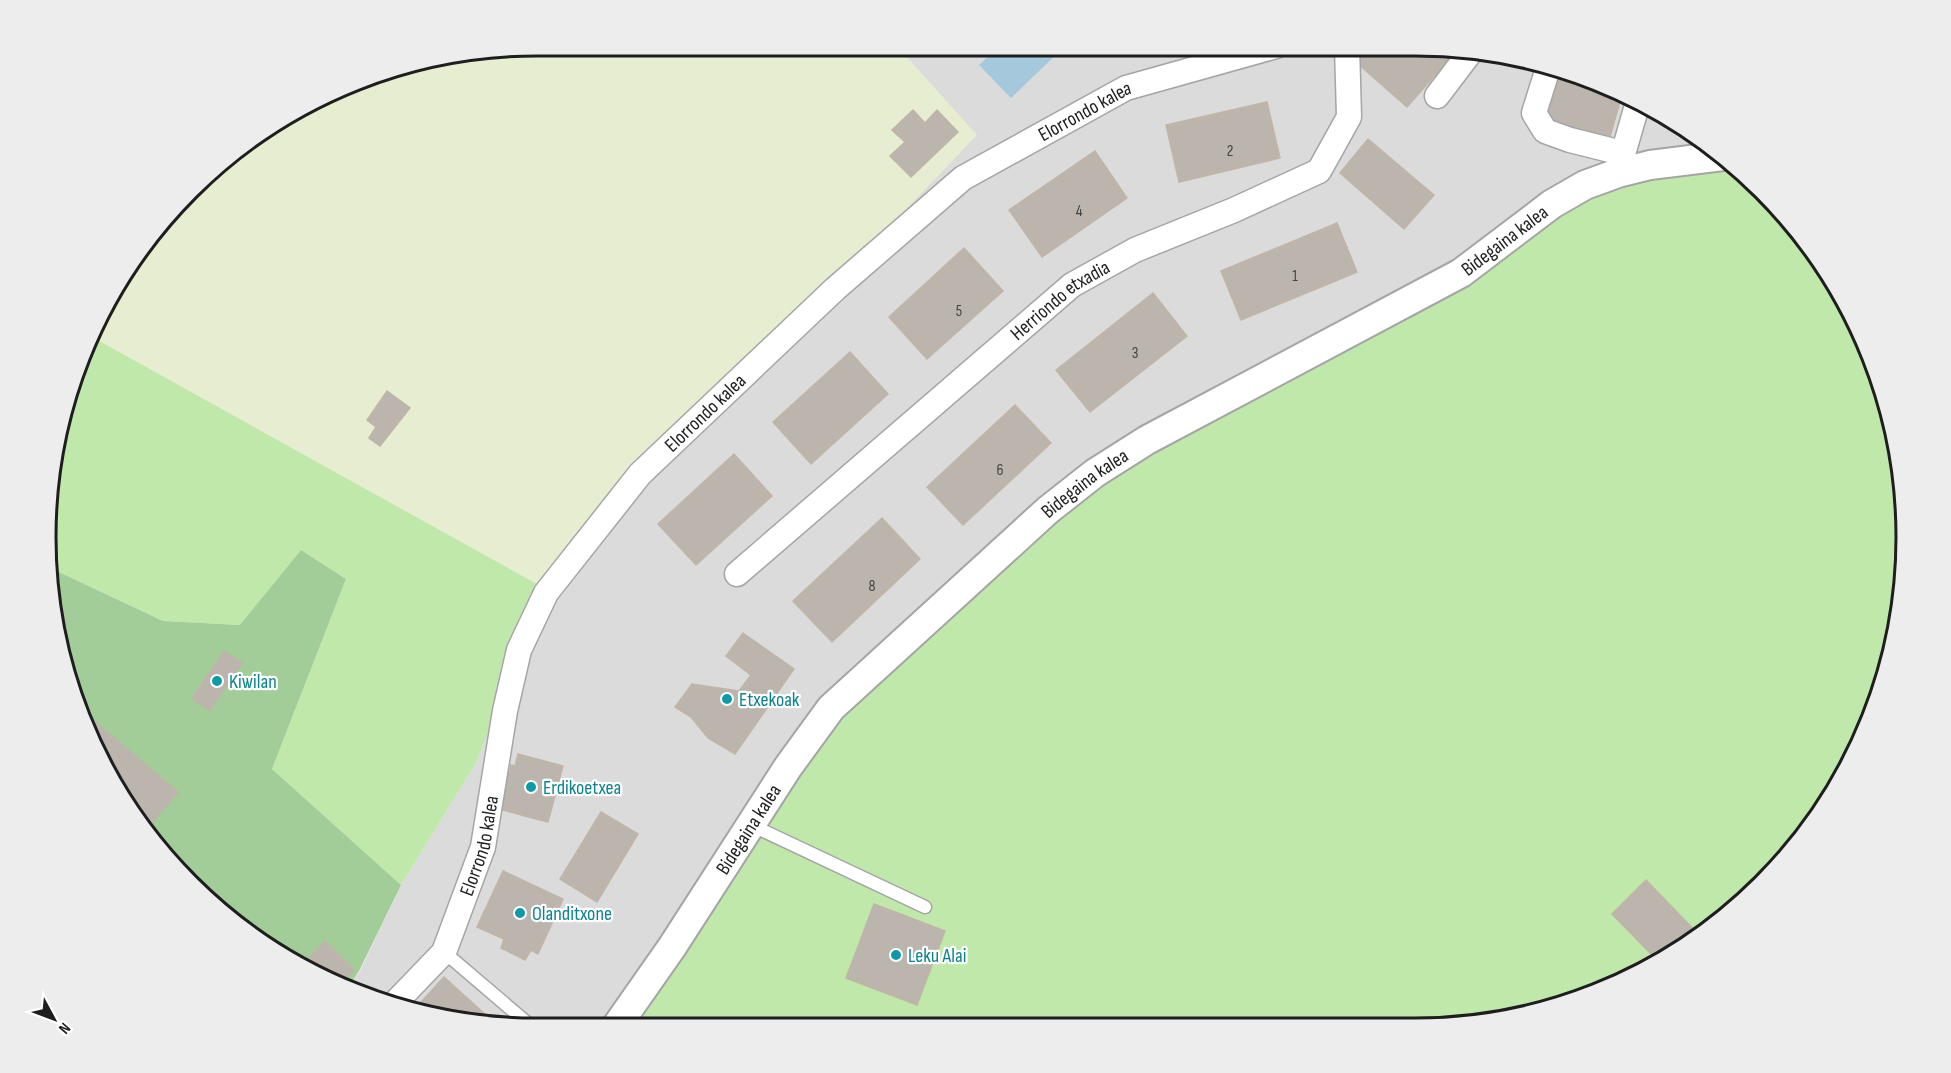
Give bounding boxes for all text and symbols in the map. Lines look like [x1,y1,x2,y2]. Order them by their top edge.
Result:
street label: Elorrondo kalea [1034,76,1134,147]
house number: 2 [1227,142,1233,161]
street label: Bidegaina kalea [1457,200,1553,281]
house number: 4 [1076,202,1083,221]
street label: Herriondo etxadia [1006,255,1114,346]
house number: 1 [1292,267,1298,286]
house number: 5 [956,302,962,321]
house number: 3 [1132,344,1138,363]
street label: Elorrondo kalea [660,369,751,457]
street label: Bidegaina kalea [1036,444,1133,524]
house number: 6 [996,461,1004,480]
house number: 8 [868,577,876,596]
place label: Kiwilan [229,670,277,694]
marker: Kiwilan [210,674,224,688]
place label: Etxekoak [739,688,800,712]
marker: Etxekoak [720,692,734,706]
place label: Erdikoetxea [543,776,621,800]
marker: Erdikoetxea [524,780,538,794]
street label: Bidegaina kalea [711,780,787,879]
street label: Elorrondo kalea [455,794,504,899]
place label: Olanditxone [532,902,612,926]
marker: Olanditxone [513,906,527,920]
place label: Leku Alai [908,944,966,968]
marker: Leku Alai [889,948,903,962]
north arrow [24,989,84,1049]
text: N [54,1018,74,1037]

